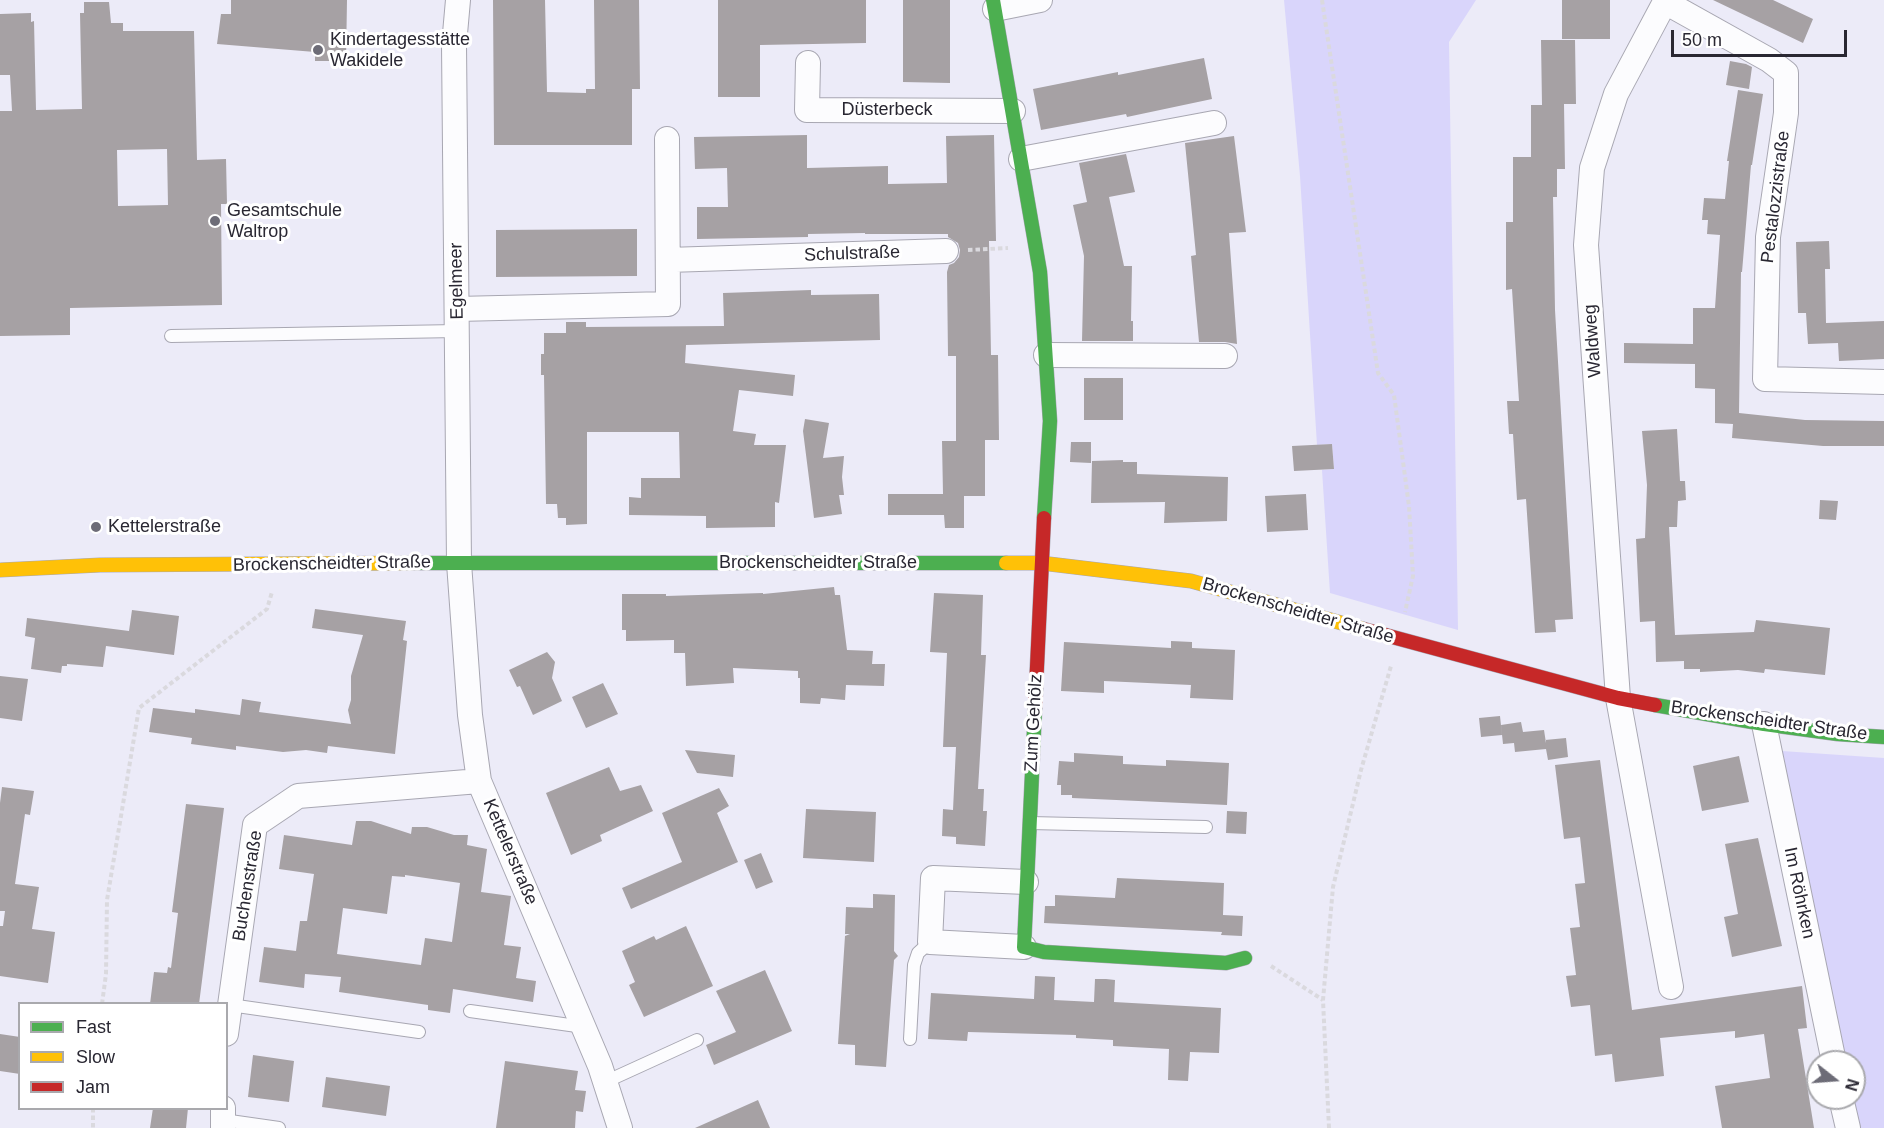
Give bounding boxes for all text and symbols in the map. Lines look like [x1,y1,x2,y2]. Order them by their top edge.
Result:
scale bar [1674,18,1850,56]
place label: Kindertagesstätte Wakidele [330,29,470,72]
text: 50 m [1682,30,1722,50]
marker: Kindertagesstätte Wakidele [311,43,325,57]
street label: Düsterbeck [841,99,933,121]
street label: Pestalozzistraße [1757,130,1795,264]
place label: Gesamtschule Waltrop [227,200,342,242]
marker: Gesamtschule Waltrop [208,214,222,228]
street label: Egelmeer [446,242,468,320]
street label: Schulstraße [804,242,900,266]
street label: Waldweg [1580,304,1606,378]
place label: Kettelerstraße [108,516,221,538]
marker: Kettelerstraße [89,520,103,534]
street label: Brockenscheidter Straße [233,551,431,577]
street label: Brockenscheidter Straße [719,552,917,574]
street label: Brockenscheidter Straße [1200,573,1396,649]
street label: Zum Gehölz [1021,673,1047,773]
street label: Brockenscheidter Straße [1669,697,1869,745]
street label: Kettelerstraße [478,796,542,908]
street label: Buchenstraße [229,829,267,943]
street label: Im Röhrken [1779,845,1819,941]
legend [18,1002,228,1110]
text: Fast [76,1017,111,1037]
text: Slow [76,1047,115,1067]
north arrow [1806,1050,1866,1110]
text: Jam [76,1077,110,1097]
text: N [1842,1077,1862,1093]

